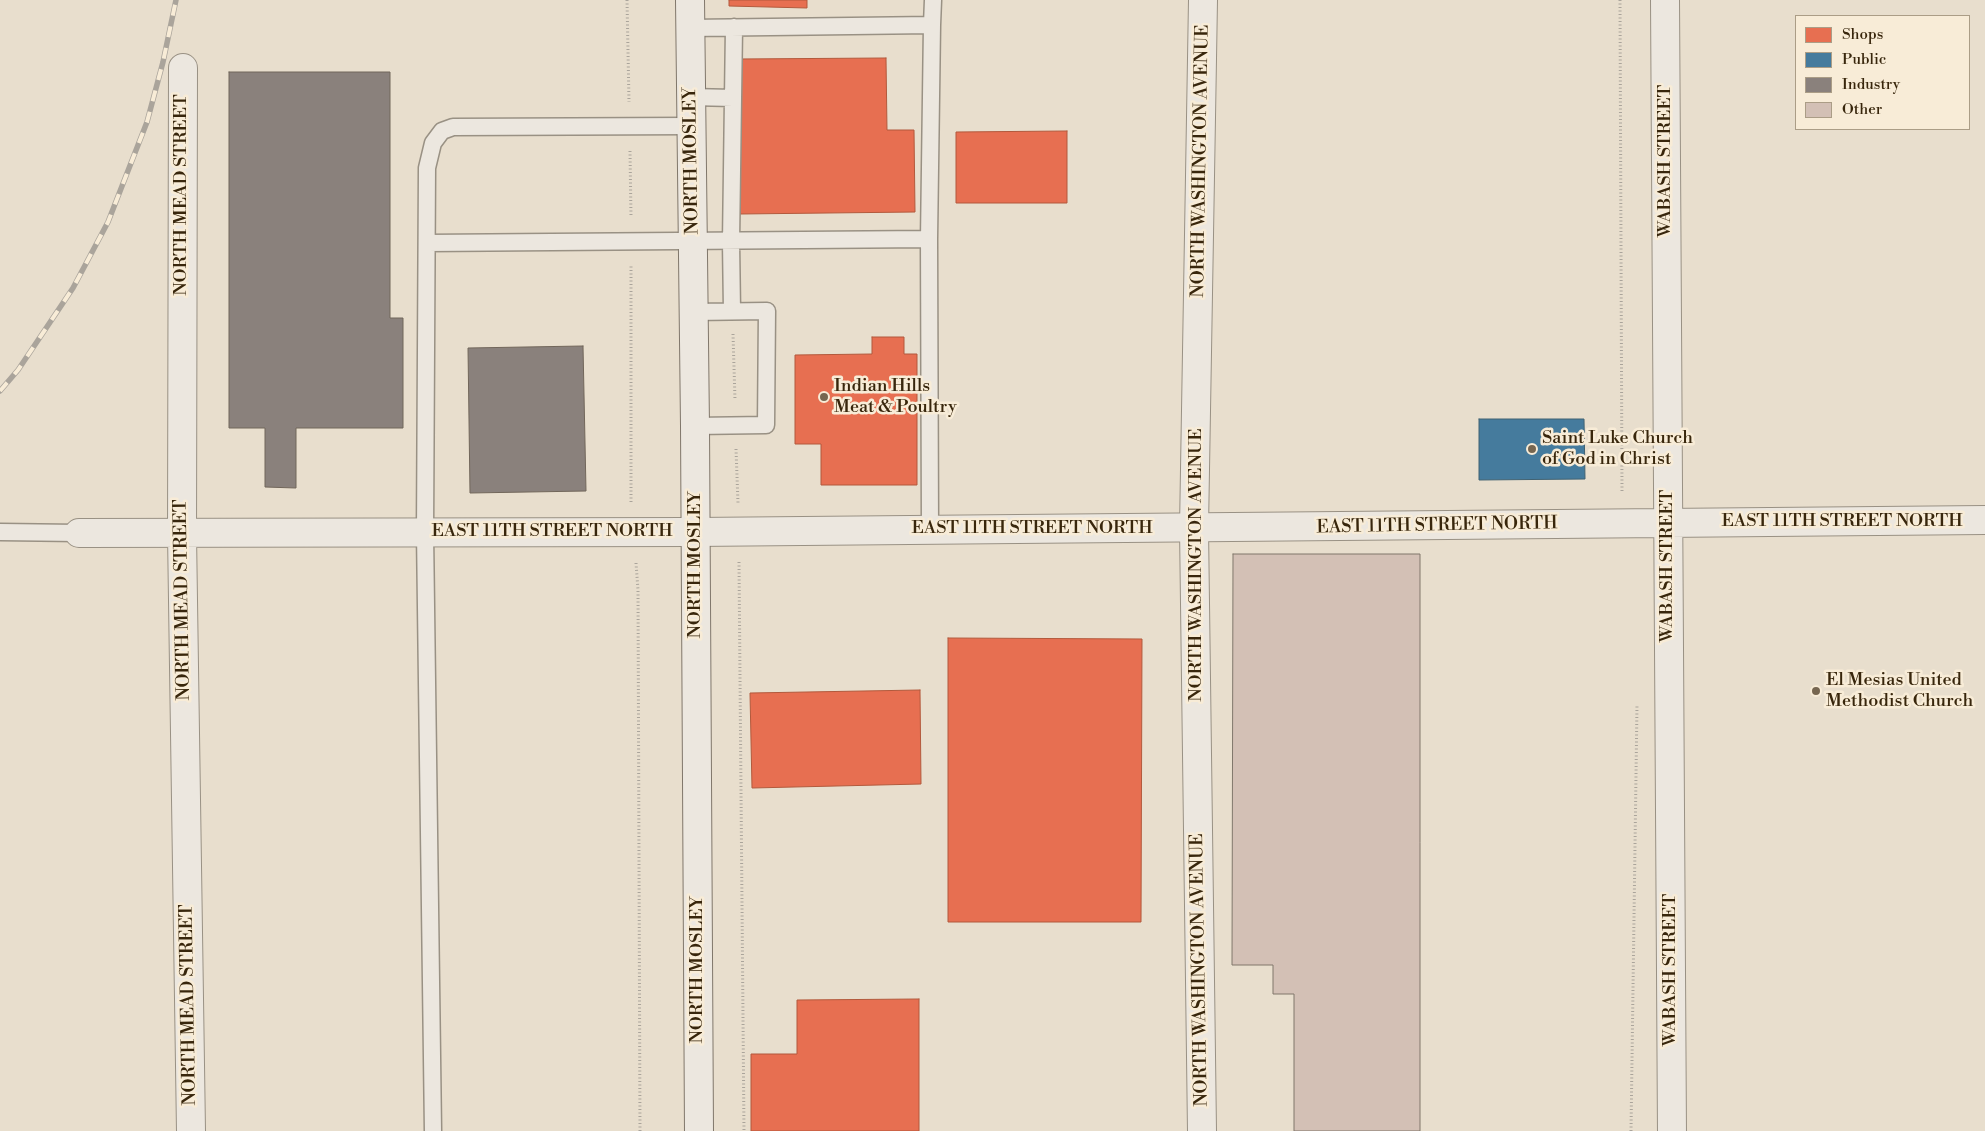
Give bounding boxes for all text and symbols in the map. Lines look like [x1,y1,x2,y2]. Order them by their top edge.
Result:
legend [1795,15,1970,130]
street label: NORTH WASHINGTON AVENUE [1188,24,1214,298]
text: Shops [1842,25,1883,44]
text: Public [1842,50,1886,69]
text: Industry [1842,75,1900,94]
street label: WABASH STREET [1655,85,1677,237]
street label: NORTH MOSLEY [680,87,704,235]
street label: NORTH MEAD STREET [171,94,193,296]
text: Other [1842,100,1882,119]
place label: Indian Hills Meat & Poultry [834,376,957,418]
marker: Indian Hills Meat & Poultry [818,391,830,403]
street label: NORTH WASHINGTON AVENUE [1186,428,1208,702]
place label: Saint Luke Church of God in Christ [1542,428,1693,470]
marker: Saint Luke Church of God in Christ [1526,443,1538,455]
street label: WABASH STREET [1657,490,1679,642]
street label: NORTH MOSLEY [685,492,707,638]
street label: NORTH MEAD STREET [170,499,196,701]
street label: EAST 11TH STREET NORTH [1721,511,1963,533]
street label: EAST 11TH STREET NORTH [1316,513,1558,539]
street label: EAST 11TH STREET NORTH [911,518,1153,540]
street label: EAST 11TH STREET NORTH [431,521,673,543]
place label: El Mesias United Methodist Church [1826,670,1973,712]
marker: El Mesias United Methodist Church [1810,685,1822,697]
street label: NORTH WASHINGTON AVENUE [1187,833,1213,1107]
street label: WABASH STREET [1660,894,1682,1046]
street label: NORTH MOSLEY [687,897,709,1043]
street label: NORTH MEAD STREET [176,904,202,1106]

